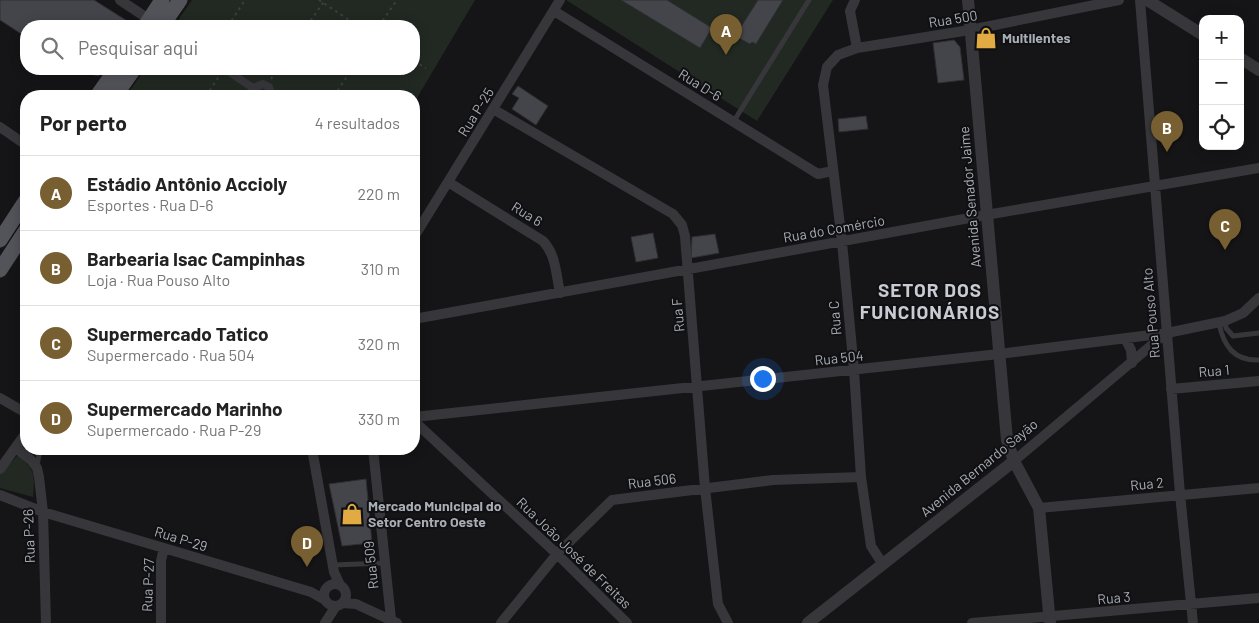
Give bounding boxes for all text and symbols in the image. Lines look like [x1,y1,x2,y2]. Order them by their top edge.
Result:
street label: Rua 500 [927,6,978,31]
pin: A [710,14,742,55]
map controls [1199,15,1244,150]
button: + [1199,15,1244,60]
search box [20,20,420,75]
shop icon: Multilentes [973,25,999,51]
place label: Multilentes [1002,29,1070,46]
icon: search [38,34,66,62]
text: Pesquisar aqui [78,36,198,59]
button: − [1199,60,1244,105]
street label: Rua D-6 [676,65,725,104]
street label: Rua P-25 [454,84,497,139]
button: locate [1199,105,1244,150]
text: Por perto [40,110,127,135]
pin: B [1151,111,1183,152]
text: 4 resultados [315,113,400,132]
street label: Avenida Senador Jaime [955,126,984,268]
text: Estádio Antônio Accioly [87,172,287,195]
text: A [51,184,61,203]
text: 220 m [357,184,400,203]
text: Esportes · Rua D-6 [87,195,213,214]
street label: Rua 6 [509,198,546,230]
pin: C [1209,209,1241,250]
street label: Rua do Comércio [782,211,886,246]
text: Barbearia Isac Campinhas [87,247,305,270]
text: B [51,259,61,278]
text: 310 m [361,259,400,278]
street label: Rua Pouso Alto [1138,267,1163,359]
text: Loja · Rua Pouso Alto [87,270,230,289]
district label: SETOR DOS FUNCIONÁRIOS [860,278,1000,323]
street label: Rua F [668,297,687,333]
street label: Rua C [825,300,844,336]
text: Supermercado Tatico [87,322,269,345]
text: C [51,334,61,353]
text: 320 m [358,334,400,353]
text: Supermercado · Rua 504 [87,345,255,364]
street label: Rua 504 [814,346,864,369]
street label: Rua 1 [1198,361,1230,380]
your location [750,366,776,392]
text: Supermercado Marinho [87,397,283,420]
text: D [51,409,61,428]
text: 330 m [358,409,400,428]
street label: Avenida Bernardo Sayão [917,415,1041,520]
text: Supermercado · Rua P-29 [87,420,261,439]
street label: Rua 506 [627,469,677,492]
street label: Rua 2 [1129,473,1165,494]
street label: Rua João José de Freitas [514,494,635,612]
place label: Mercado Municipal do Setor Centro Oeste [368,497,502,530]
shop icon: Mercado Municipal do Setor Centro Oeste [339,501,365,527]
street label: Rua P-26 [19,509,38,563]
street label: Rua P-29 [153,522,210,555]
pin: D [291,526,323,567]
street label: Rua 509 [360,540,381,590]
street label: Rua P-27 [138,557,157,612]
street label: Rua 3 [1097,588,1131,607]

